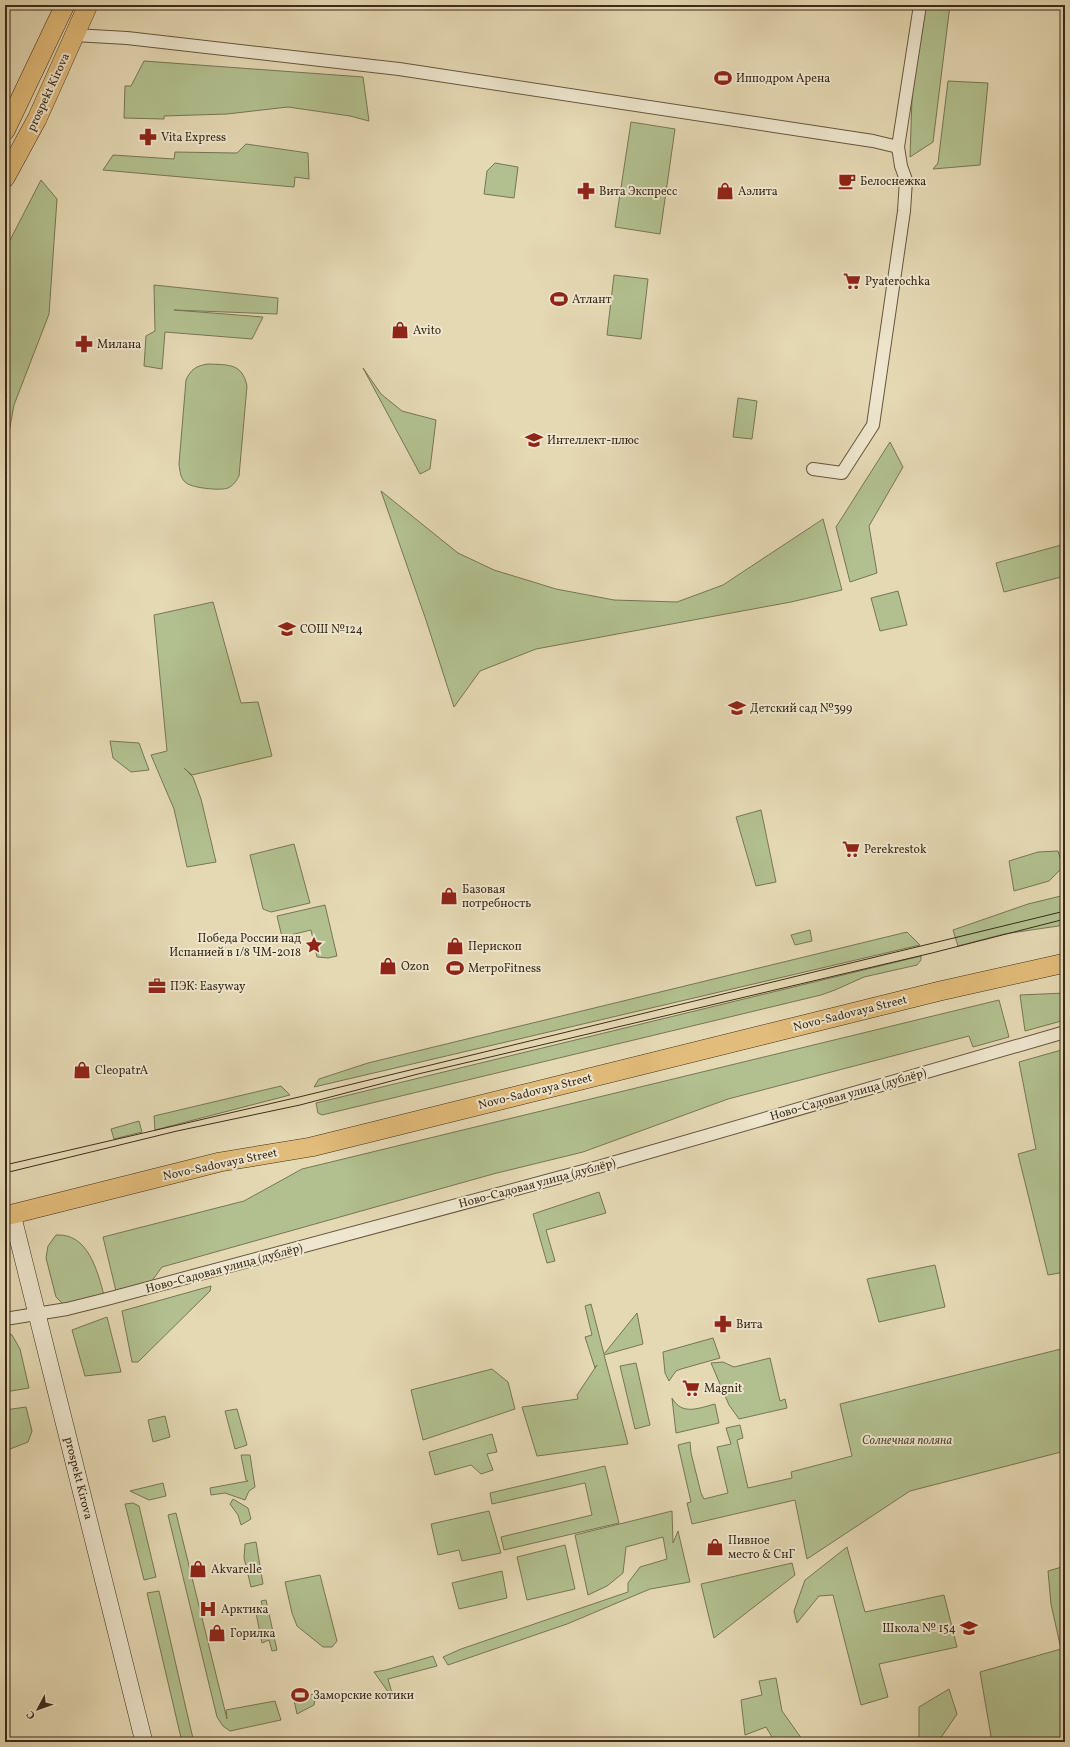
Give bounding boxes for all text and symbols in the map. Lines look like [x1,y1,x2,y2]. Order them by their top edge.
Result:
street label: prospekt Kirova [24,51,74,134]
sports icon: Ипподром Арена [713,68,733,88]
place label: Ипподром Арена [736,71,830,87]
pharmacy icon: Vita Express [138,127,158,147]
place label: Vita Express [161,130,226,146]
cafe icon: Белоснежка [837,171,857,191]
place label: Белоснежка [860,174,926,190]
pharmacy icon: Вита Экспресс [576,181,596,201]
shop icon: Аэлита [715,181,735,201]
place label: Вита Экспресс [599,184,677,200]
place label: Аэлита [738,184,778,200]
supermarket icon: Pyaterochka [842,271,862,291]
place label: Pyaterochka [865,274,930,290]
sports icon: Атлант [549,289,569,309]
place label: Атлант [572,292,612,308]
shop icon: Avito [390,320,410,340]
place label: Avito [413,323,441,339]
pharmacy icon: Милана [74,334,94,354]
place label: Милана [97,337,141,353]
school or university icon: Интеллект-плюс [524,430,544,450]
place label: Интеллект-плюс [547,433,639,449]
school or university icon: СОШ №124 [277,619,297,639]
place label: СОШ №124 [300,622,363,638]
school or university icon: Детский сад №399 [727,698,747,718]
place label: Детский сад №399 [750,701,852,717]
supermarket icon: Perekrestok [841,839,861,859]
place label: Perekrestok [864,842,927,858]
place label: Базовая потребность [462,882,531,912]
shop icon: Базовая потребность [439,886,459,906]
place label: Победа России над Испанией в 1/8 ЧМ-2018 [169,931,301,961]
place icon: Победа России над Испанией в 1/8 ЧМ-2018 [304,935,324,955]
shop icon: Перископ [445,936,465,956]
place label: Перископ [468,939,522,955]
shop icon: Ozon [378,956,398,976]
sports icon: МетроFitness [445,958,465,978]
place label: Ozon [401,959,429,975]
place label: МетроFitness [468,961,541,977]
office icon: ПЭК: Easyway [147,976,167,996]
place label: ПЭК: Easyway [170,979,246,995]
street label: Novo-Sadovaya Street [792,992,909,1036]
shop icon: CleopatrA [72,1060,92,1080]
place label: CleopatrA [95,1063,149,1079]
street label: Ново-Садовая улица (дублёр) [768,1065,929,1125]
street label: Novo-Sadovaya Street [477,1070,594,1114]
street label: Novo-Sadovaya Street [161,1145,279,1185]
street label: Ново-Садовая улица (дублёр) [457,1155,618,1213]
street label: Ново-Садовая улица (дублёр) [144,1240,305,1298]
pharmacy icon: Вита [713,1314,733,1334]
place label: Вита [736,1317,763,1333]
supermarket icon: Magnit [681,1378,701,1398]
place label: Magnit [704,1381,742,1397]
park label: Солнечная поляна [862,1433,952,1449]
street label: prospekt Kirova [60,1435,96,1521]
place label: Пивное место & СнГ [728,1533,796,1563]
shop icon: Пивное место & СнГ [705,1537,725,1557]
shop icon: Akvarelle [188,1559,208,1579]
place label: Akvarelle [211,1562,262,1578]
hospital icon: Арктика [198,1599,218,1619]
place label: Арктика [221,1602,268,1618]
school or university icon: Школа № 154 [959,1618,979,1638]
place label: Школа № 154 [882,1621,956,1637]
shop icon: Горилка [207,1623,227,1643]
place label: Горилка [230,1626,275,1642]
sports icon: Заморские котики [290,1685,310,1705]
place label: Заморские котики [313,1688,414,1704]
north arrow [18,1689,58,1729]
text: С [24,1707,40,1722]

